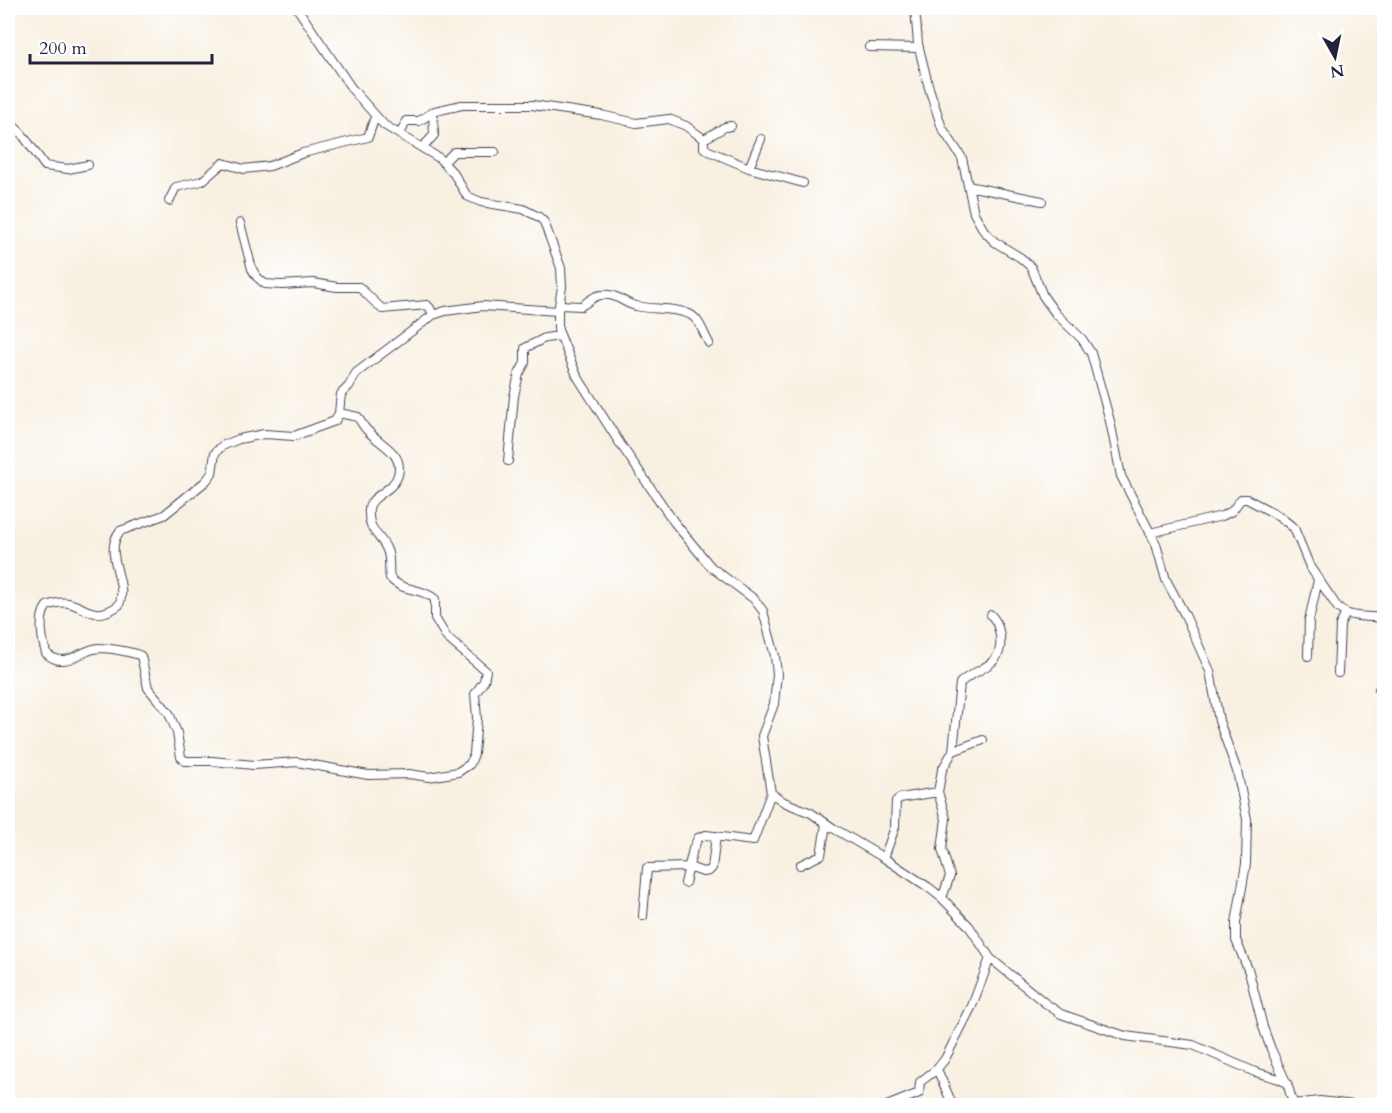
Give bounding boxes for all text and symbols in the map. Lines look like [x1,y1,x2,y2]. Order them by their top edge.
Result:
scale bar [30,27,212,65]
north arrow [1305,27,1365,87]
text: 200 m [39,36,87,61]
text: N [1329,59,1346,83]

